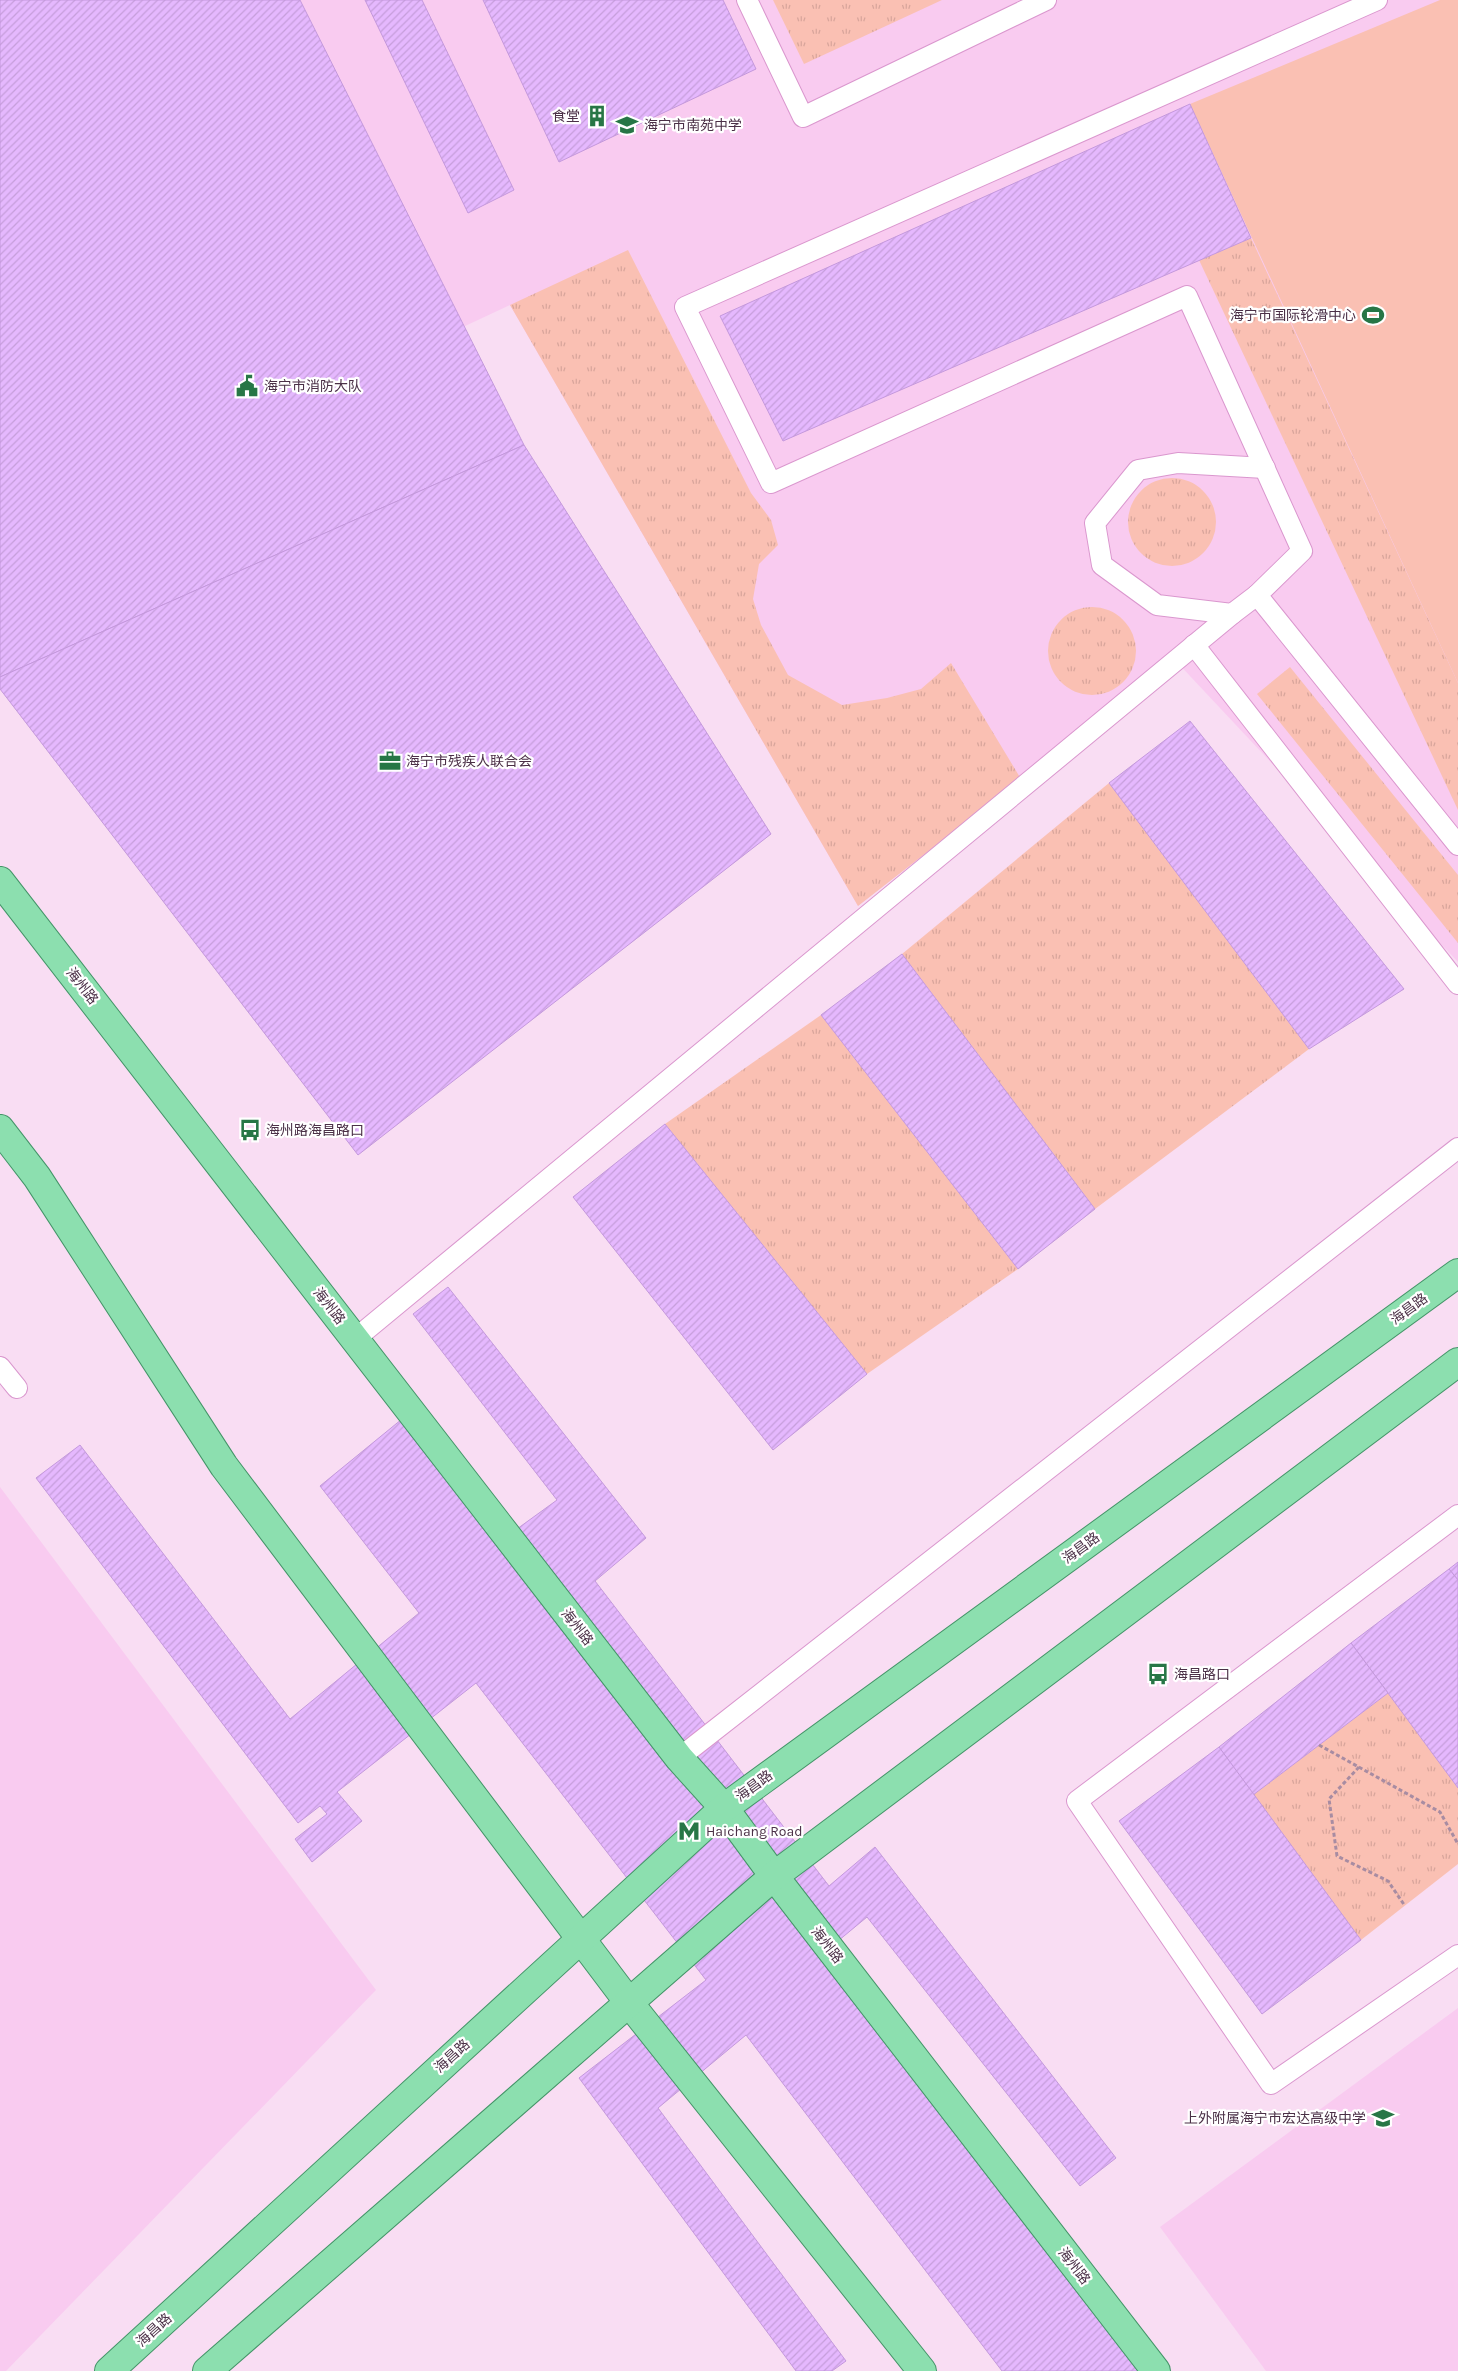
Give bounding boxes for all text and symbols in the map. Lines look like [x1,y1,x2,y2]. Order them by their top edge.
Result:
building icon: 食堂 [584,103,610,129]
place label: 食堂 [552,108,580,125]
school or university icon: 海宁市南苑中学 [614,112,640,138]
place label: 海宁市南苑中学 [644,117,742,134]
sports icon: 海宁市国际轮滑中心 [1360,302,1386,328]
place label: 海宁市国际轮滑中心 [1230,307,1356,324]
public building icon: 海宁市消防大队 [234,373,260,399]
place label: 海宁市消防大队 [264,378,362,395]
office icon: 海宁市残疾人联合会 [377,748,403,774]
place label: 海宁市残疾人联合会 [406,753,532,770]
street label: 海州路 [62,964,102,1008]
bus stop icon: 海州路海昌路口 [237,1117,263,1143]
place label: 海州路海昌路口 [266,1122,364,1139]
street label: 海州路 [309,1284,349,1328]
street label: 海昌路 [1387,1290,1431,1328]
street label: 海昌路 [1059,1529,1103,1567]
street label: 海州路 [557,1605,597,1649]
bus stop icon: 海昌路口 [1145,1661,1171,1687]
place label: 海昌路口 [1174,1666,1230,1683]
street label: 海昌路 [732,1767,776,1805]
metro station icon: Haichang Road [676,1818,702,1844]
place label: Haichang Road [706,1823,803,1840]
street label: 海州路 [807,1923,847,1967]
street label: 海昌路 [431,2036,473,2076]
school or university icon: 上外附属海宁市宏达高级中学 [1370,2105,1396,2131]
place label: 上外附属海宁市宏达高级中学 [1184,2110,1366,2127]
street label: 海州路 [1054,2244,1094,2288]
street label: 海昌路 [133,2310,175,2350]

